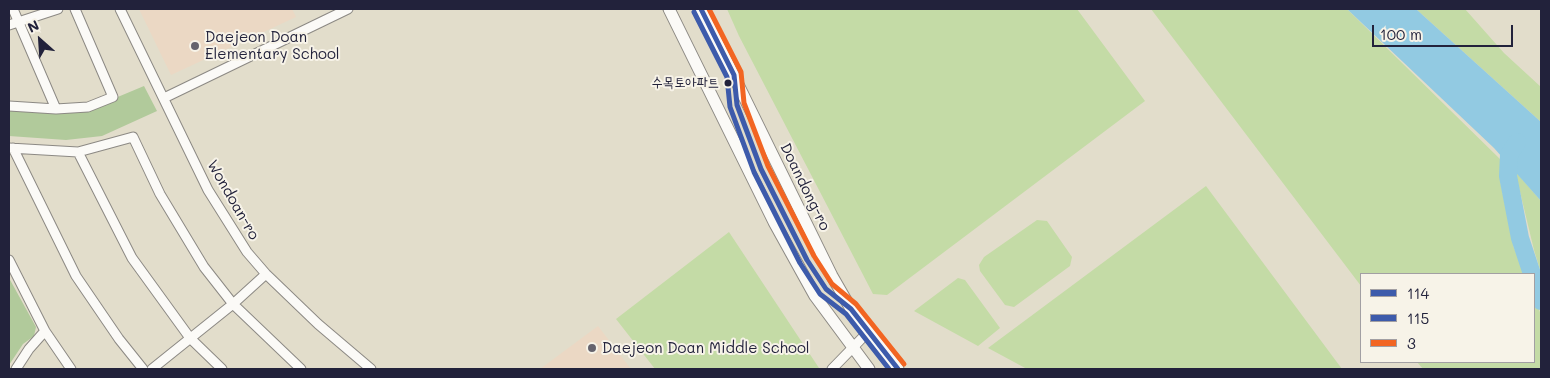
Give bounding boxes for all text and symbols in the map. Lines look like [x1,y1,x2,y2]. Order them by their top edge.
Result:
north arrow [15,15,65,65]
text: N [24,15,42,37]
scale bar [1375,15,1516,47]
text: 100 m [1380,24,1422,44]
place label: Daejeon Doan Elementary School [205,28,340,63]
marker: Daejeon Doan Elementary School [189,40,201,52]
place label: 수목토아파트 [651,75,719,91]
marker: 수목토아파트 [723,78,733,88]
street label: Doandong-ro [776,140,834,234]
street label: Wondoan-ro [203,157,263,243]
legend [1360,273,1535,363]
text: 114 [1407,283,1429,303]
text: 115 [1407,308,1429,328]
text: 3 [1407,333,1416,353]
place label: Daejeon Doan Middle School [602,339,810,357]
marker: Daejeon Doan Middle School [586,342,598,354]

